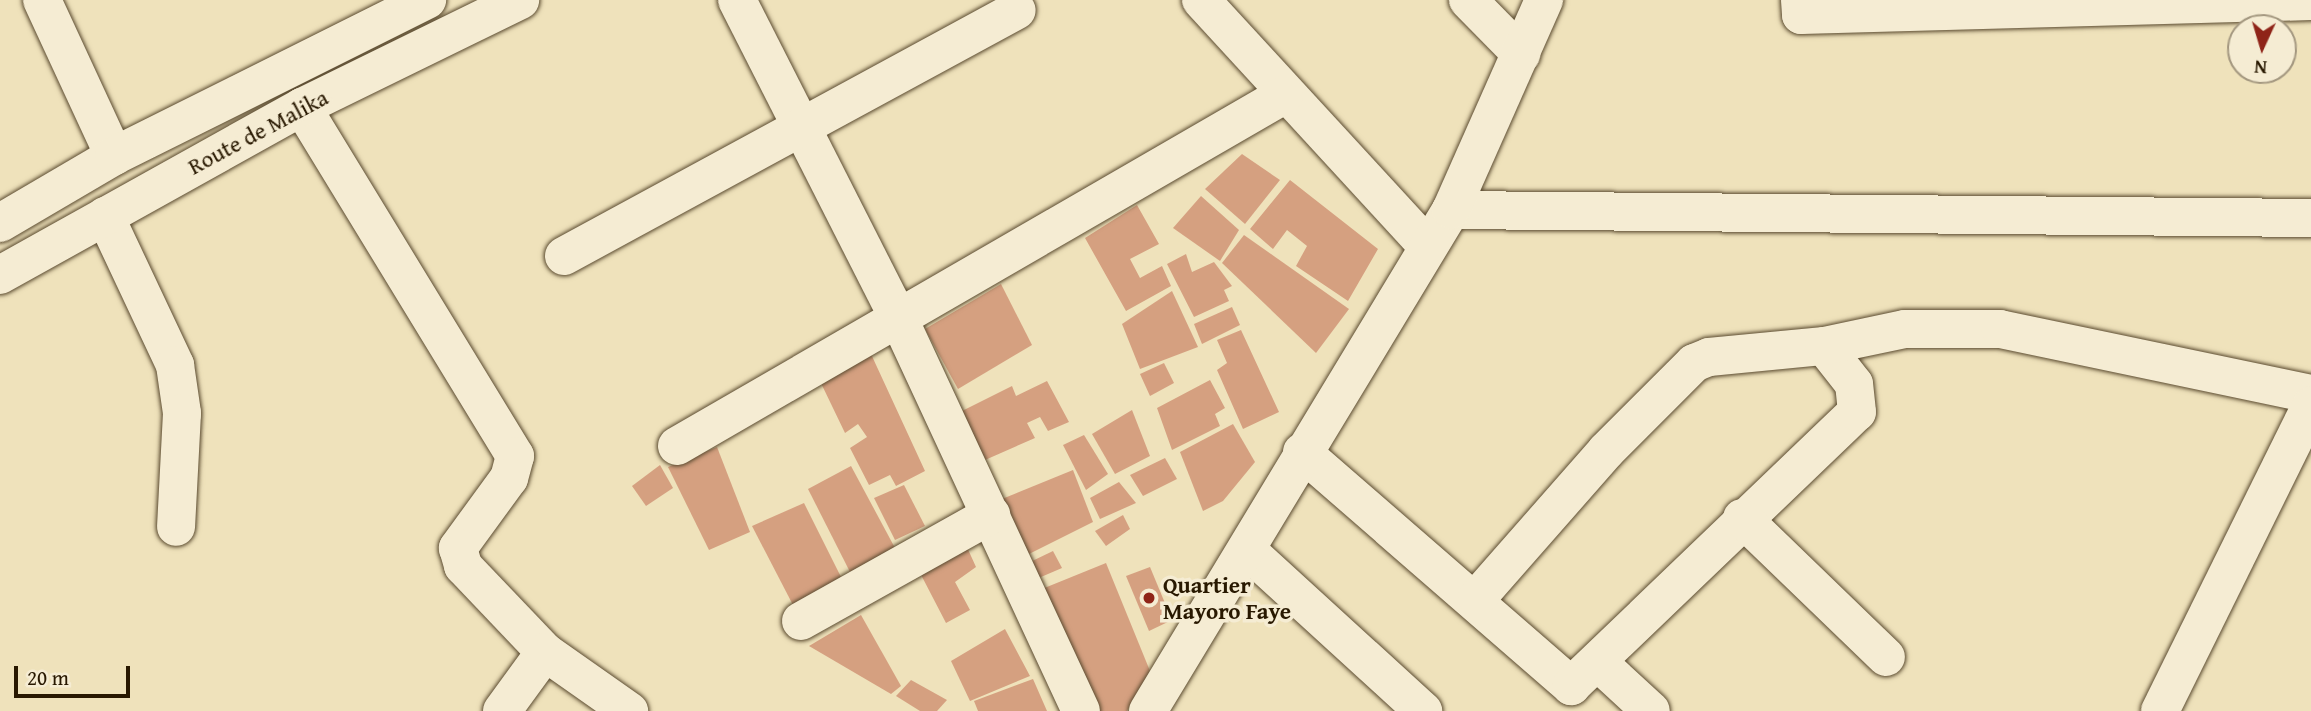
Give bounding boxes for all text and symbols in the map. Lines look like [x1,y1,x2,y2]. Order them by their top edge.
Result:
north arrow [2227,14,2297,84]
text: N [2253,54,2268,82]
street label: Route de Malika [183,83,333,181]
place label: Quartier Mayoro Faye [1163,571,1291,625]
marker: Quartier Mayoro Faye [1141,590,1157,606]
scale bar [18,652,133,696]
text: 20 m [27,662,69,693]

